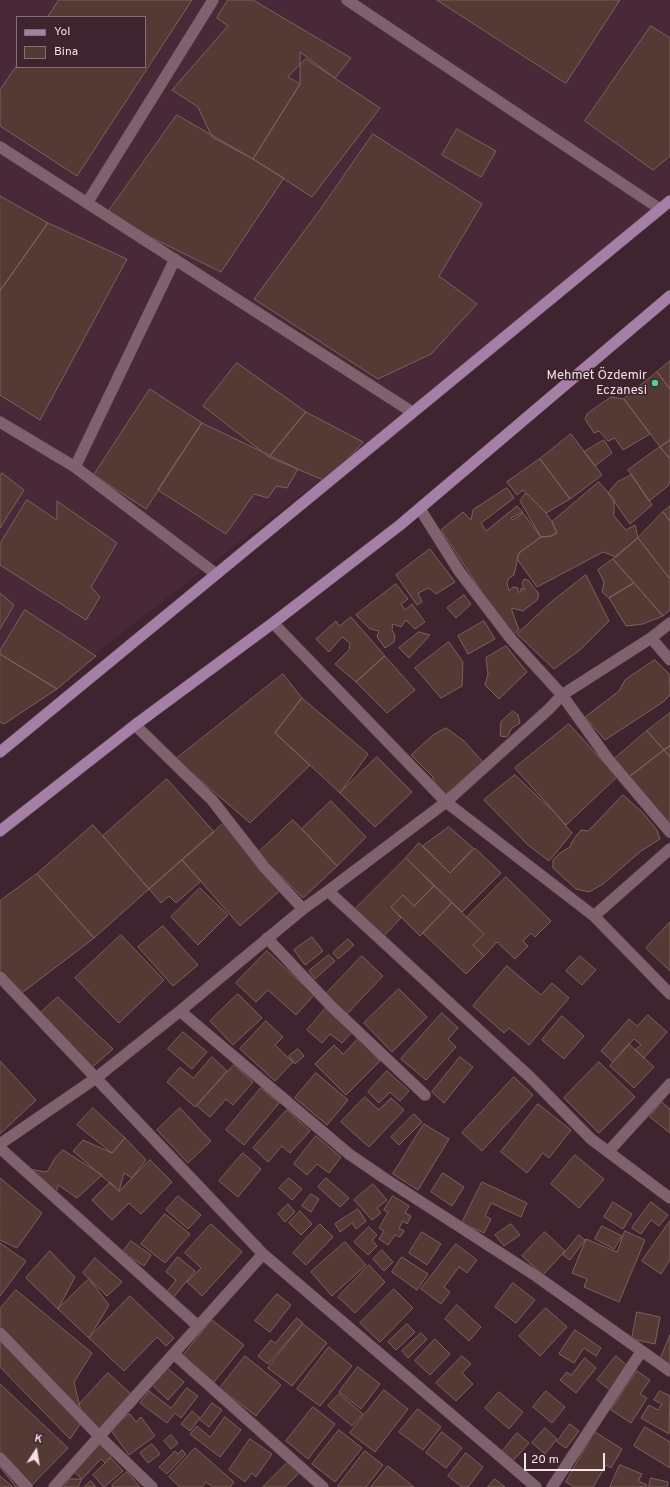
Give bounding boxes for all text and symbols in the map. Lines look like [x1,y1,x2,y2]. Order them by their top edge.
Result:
legend [16,16,146,68]
text: Yol [54,24,70,40]
text: Bina [54,44,78,60]
place label: Mehmet Özdemir Eczanesi [547,368,647,399]
marker: Mehmet Özdemir Eczanesi [650,378,660,388]
north arrow [16,1431,56,1471]
text: K [33,1432,44,1447]
scale bar [526,1445,607,1471]
text: 20 m [531,1452,559,1468]

